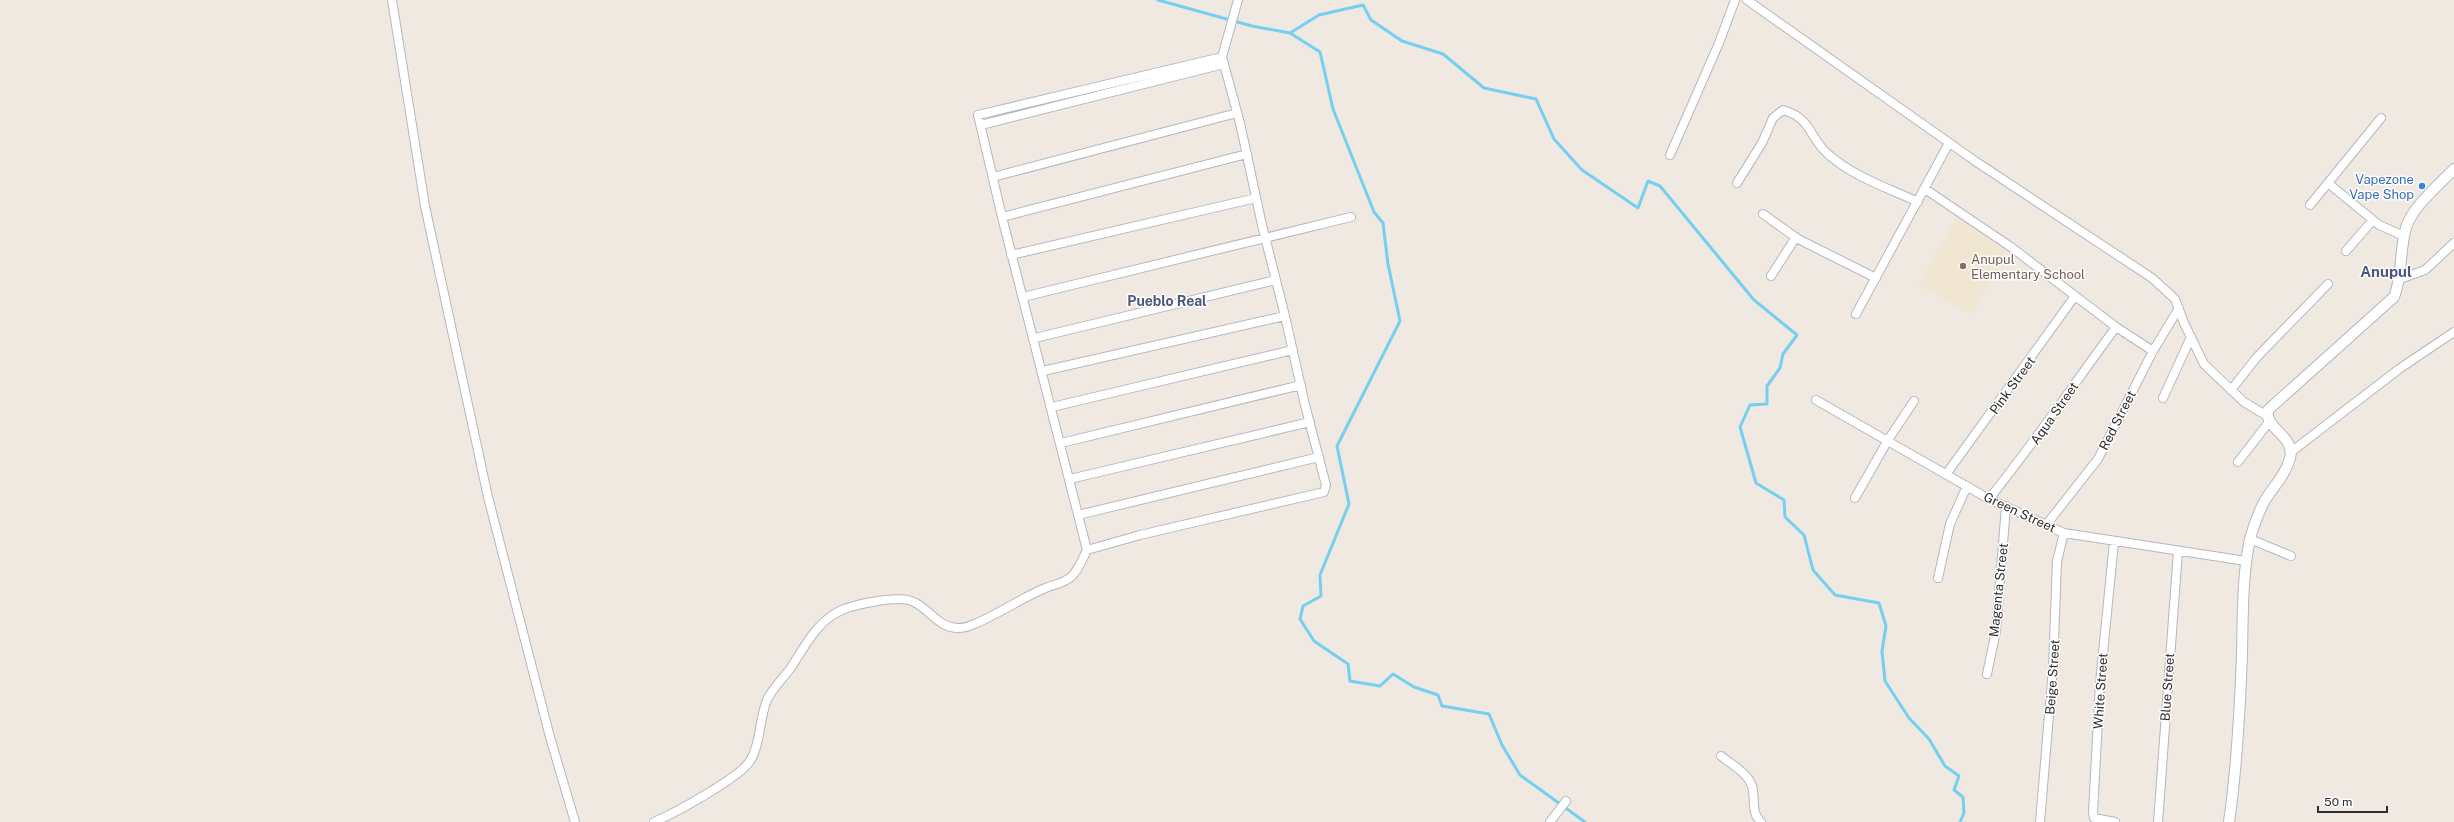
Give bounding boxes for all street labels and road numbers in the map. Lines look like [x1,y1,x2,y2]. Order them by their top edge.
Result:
street label: Pink Street [1986,354,2038,417]
street label: Aqua Street [2027,379,2081,447]
street label: Red Street [2096,388,2139,453]
street label: Green Street [1981,489,2058,536]
street label: Magenta Street [1986,542,2011,638]
street label: Beige Street [2042,639,2063,715]
street label: White Street [2090,652,2111,730]
street label: Blue Street [2158,652,2177,722]

